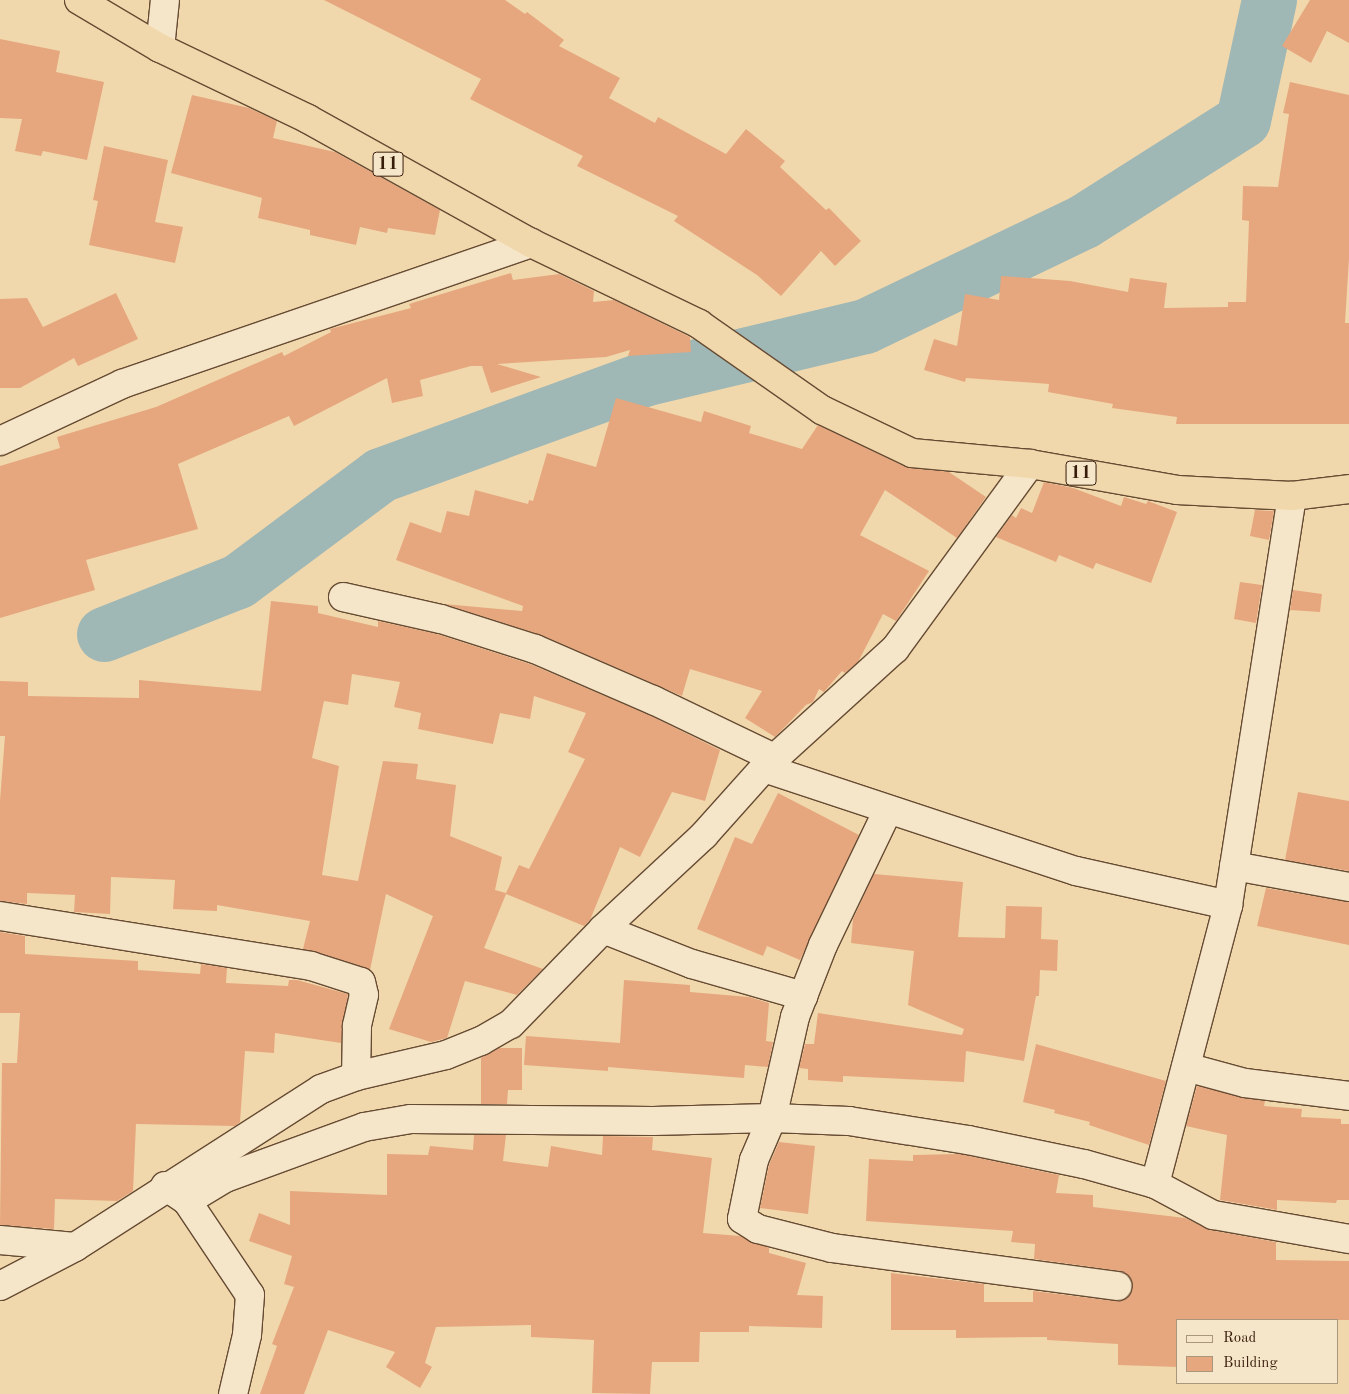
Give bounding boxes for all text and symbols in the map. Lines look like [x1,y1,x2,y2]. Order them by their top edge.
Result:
road number: 11 [372,148,404,180]
road number: 11 [1065,458,1097,488]
legend [1176,1319,1339,1384]
text: Road [1223,1331,1256,1346]
text: Building [1223,1356,1278,1371]

